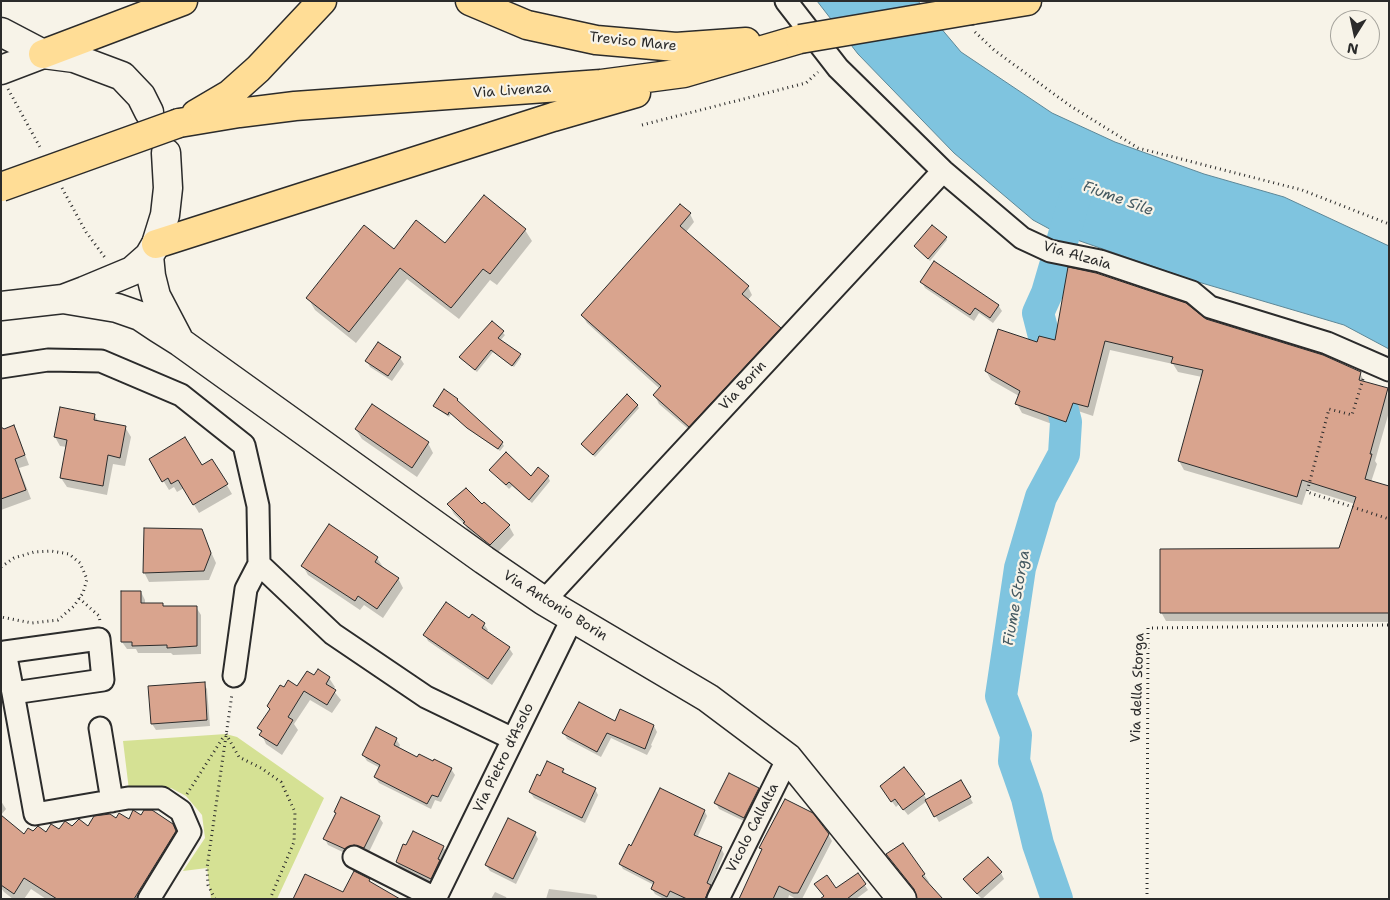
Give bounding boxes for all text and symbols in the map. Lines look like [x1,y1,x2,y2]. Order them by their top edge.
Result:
north arrow [1330,10,1380,60]
street label: Treviso Mare [589,29,677,55]
text: N [1346,39,1360,59]
street label: Via Livenza [472,80,552,102]
water label: Fiume Sile [1080,178,1156,220]
street label: Via Alzaia [1041,238,1113,274]
street label: Via Borin [716,358,770,414]
water label: Fiume Storga [1000,549,1034,647]
street label: Via Antonio Borin [500,567,610,645]
street label: Via della Storga [1128,633,1148,743]
street label: Via Pietro d'Asolo [470,700,538,816]
street label: Vicolo Callalta [723,780,783,876]

